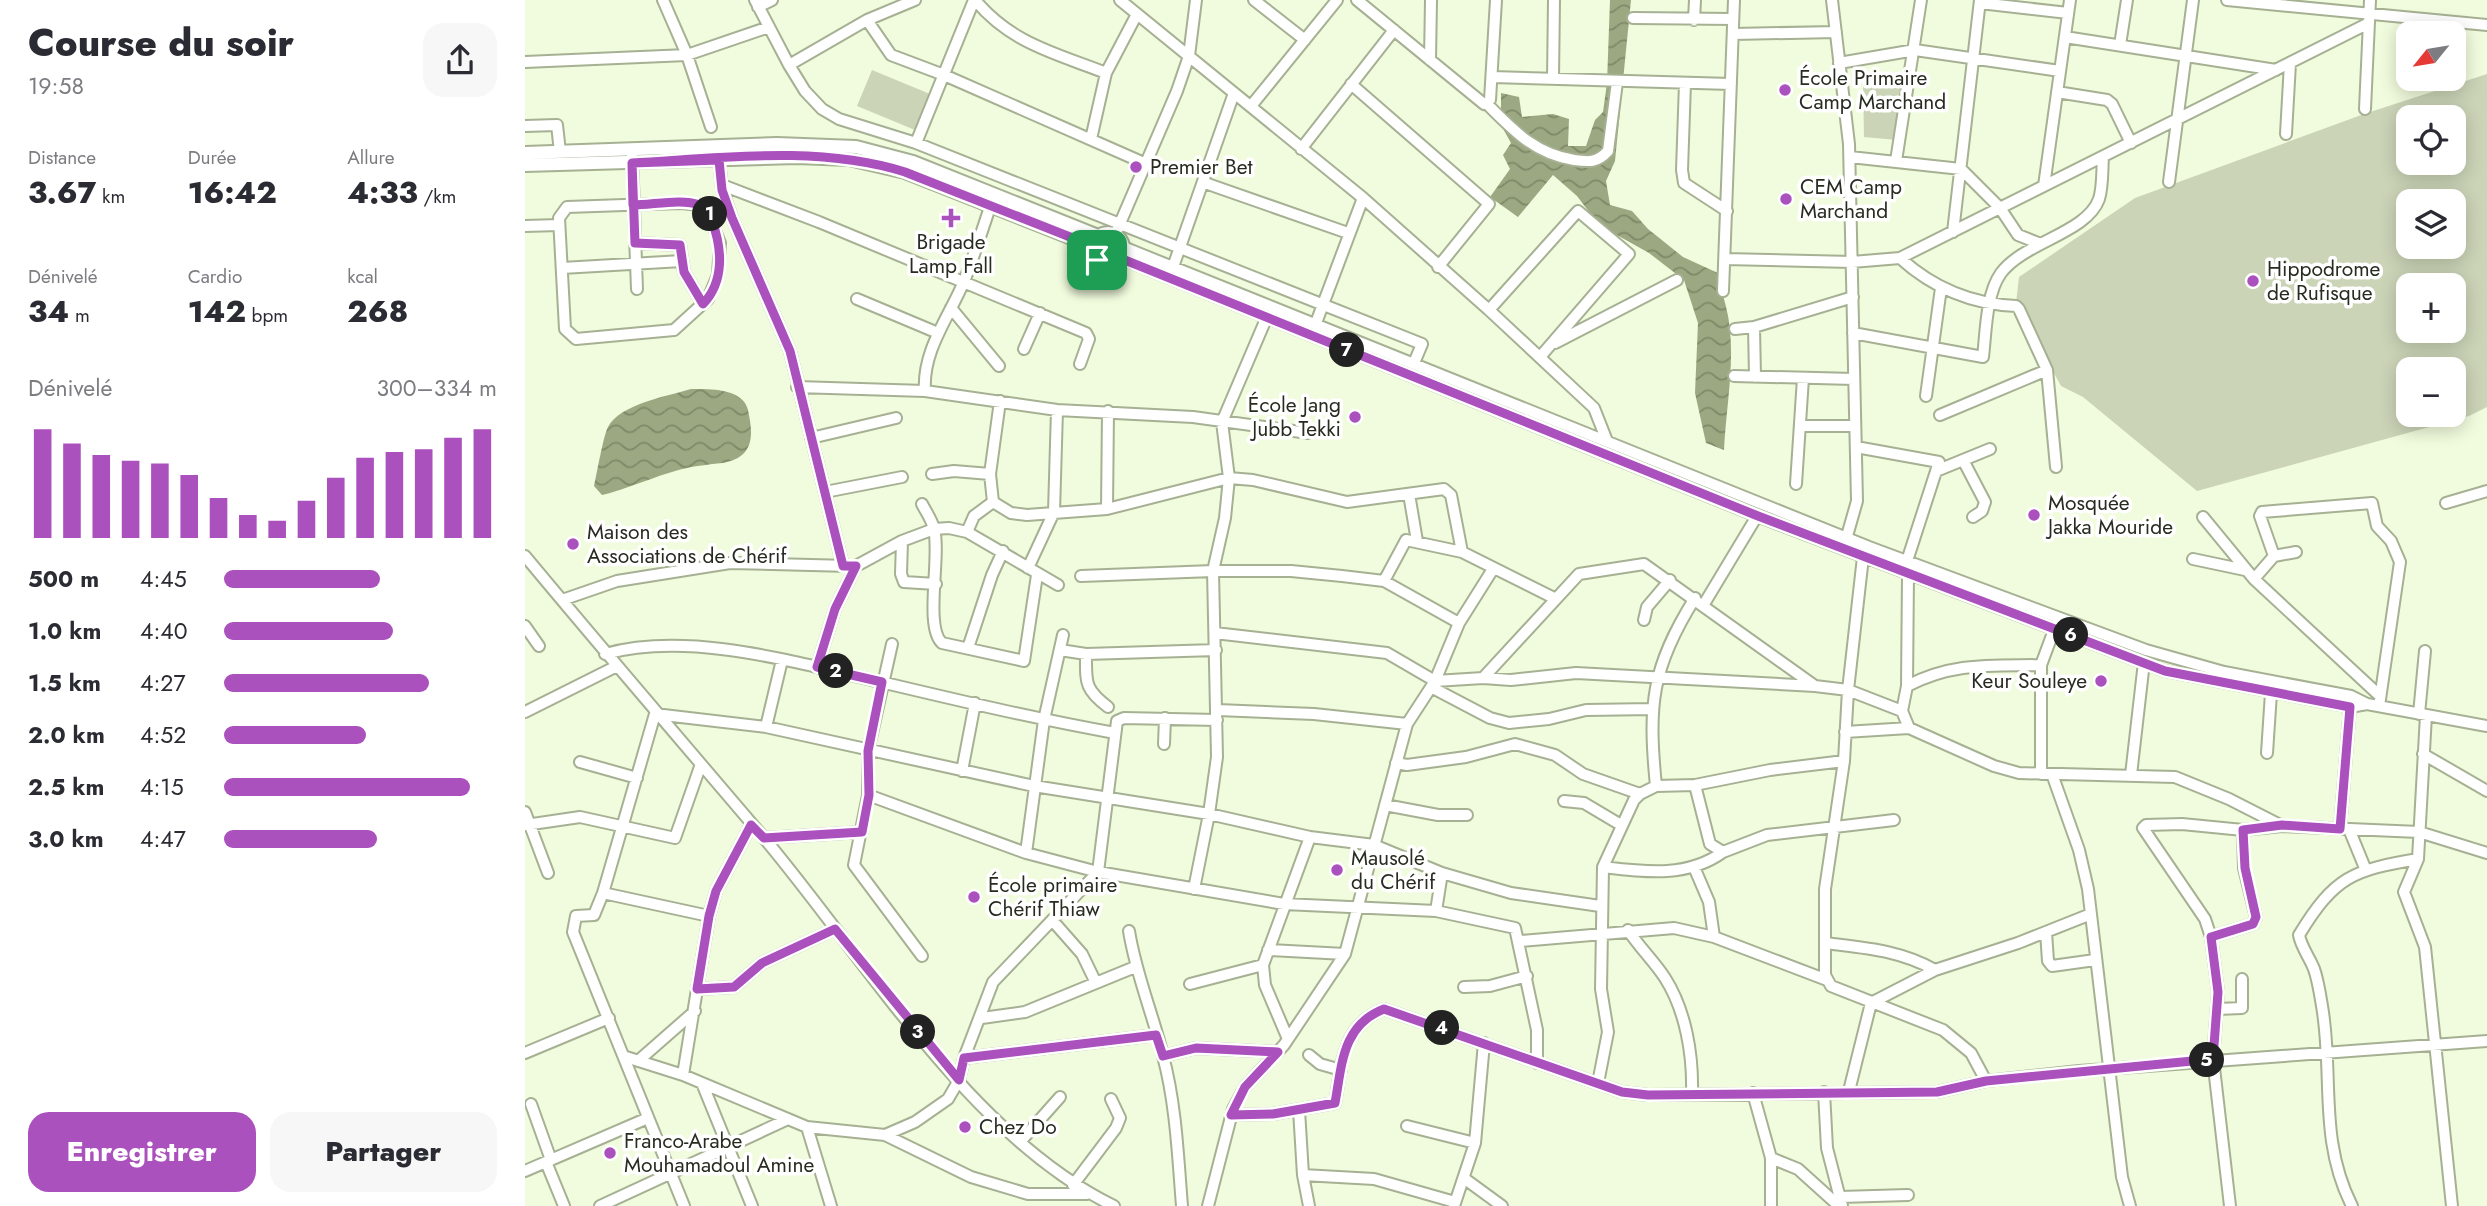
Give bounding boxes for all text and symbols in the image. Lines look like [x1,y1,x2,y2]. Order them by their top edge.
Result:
text: Course du soir [28,15,294,70]
north arrow [2396,21,2466,91]
map controls [2396,21,2466,427]
button: share [423,23,497,97]
place label: École Primaire Camp Marchand [1799,63,1946,117]
text: 19:58 [28,69,84,103]
marker: École Primaire Camp Marchand [1777,82,1793,98]
button: locate [2396,105,2466,175]
text: Distance [28,144,96,171]
text: Durée [188,144,236,171]
text: Allure [347,144,395,171]
place label: Premier Bet [1150,152,1253,182]
marker: Premier Bet [1128,159,1144,175]
text: 3.67 [28,171,96,214]
text: 16:42 [188,171,277,214]
text: 4:33 [347,171,418,214]
place label: CEM Camp Marchand [1800,172,1902,226]
text: km [96,183,125,210]
text: /km [418,183,456,210]
button: layers [2396,189,2466,259]
marker: CEM Camp Marchand [1778,191,1794,207]
pin: 1 [693,196,727,232]
text: 1 [705,200,714,227]
marker: Brigade Lamp Fall [943,210,959,226]
place label: Brigade Lamp Fall [909,227,993,281]
pin [1067,230,1127,290]
icon: arrive [1078,241,1116,279]
place label: Hippodrome de Rufisque [2267,254,2381,308]
text: Dénivelé [28,263,98,290]
text: Cardio [188,263,242,290]
text: kcal [347,263,378,290]
marker: Hippodrome de Rufisque [2245,273,2261,289]
button: + [2396,273,2466,343]
text: 34 [28,290,69,333]
text: 142 [188,290,246,333]
text: 268 [347,290,408,333]
text: m [69,302,90,329]
text: bpm [246,302,288,329]
pin: 7 [1329,332,1365,368]
text: 7 [1341,336,1352,363]
button: − [2396,357,2466,427]
text: Dénivelé [28,371,112,405]
text: 300–334 m [376,371,497,405]
place label: École Jang Jubb Tekki [1248,390,1341,444]
marker: École Jang Jubb Tekki [1347,409,1363,425]
place label: Mosquée Jakka Mouride [2045,488,2173,542]
marker: Mosquée Jakka Mouride [2026,507,2042,523]
place label: Maison des Associations de Chérif [587,517,788,571]
marker: Maison des Associations de Chérif [565,536,581,552]
text: 500 m [28,562,99,596]
text: 4:45 [140,562,187,596]
text: 1.0 km [28,614,101,648]
text: 4:40 [140,614,188,648]
pin: 6 [2053,618,2089,652]
text: 6 [2064,621,2077,648]
pin: 2 [819,654,853,688]
text: 2 [829,657,842,684]
text: 1.5 km [28,666,101,700]
text: 4:27 [140,666,185,700]
place label: Keur Souleye [1971,666,2087,696]
marker: Keur Souleye [2093,673,2109,689]
text: 2.0 km [28,718,105,752]
text: 4:52 [140,718,186,752]
text: 2.5 km [28,770,104,804]
text: 4:15 [140,770,184,804]
text: 3.0 km [28,822,104,856]
text: 4:47 [140,822,186,856]
place label: Mausolé du Chérif [1351,843,1436,897]
marker: Mausolé du Chérif [1329,862,1345,878]
place label: École primaire Chérif Thiaw [988,870,1117,924]
marker: École primaire Chérif Thiaw [966,889,982,905]
pin: 4 [1425,1010,1459,1046]
pin: 3 [901,1014,935,1050]
text: 4 [1435,1014,1448,1041]
text: 3 [912,1018,923,1045]
pin: 5 [2189,1042,2225,1078]
text: 5 [2200,1046,2213,1073]
button: Enregistrer [28,1112,256,1192]
button: Partager [270,1112,497,1192]
place label: Chez Do [979,1112,1057,1142]
marker: Chez Do [957,1119,973,1135]
place label: Franco-Arabe Mouhamadoul Amine [624,1126,814,1180]
marker: Franco-Arabe Mouhamadoul Amine [602,1145,618,1161]

